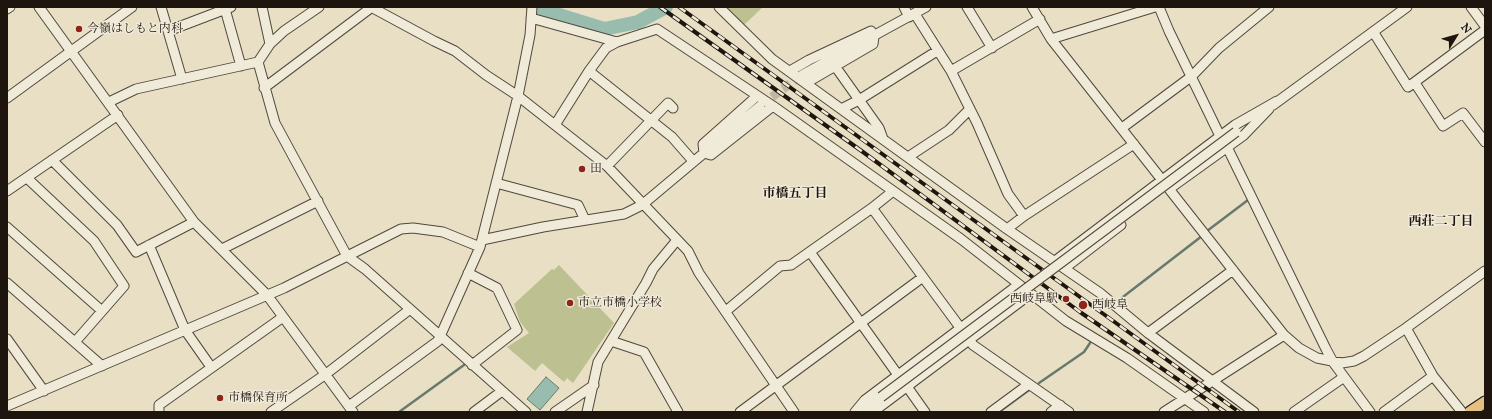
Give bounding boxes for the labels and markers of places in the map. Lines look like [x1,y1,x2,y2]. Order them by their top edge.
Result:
place label: 今嶺はしもと内科 [87,22,183,36]
marker: 今嶺はしもと内科 [74,24,84,34]
place label: 田 [590,162,602,176]
marker: 田 [577,164,587,174]
place label: 西岐阜駅 [1010,292,1058,306]
marker: 西岐阜駅 [1061,294,1071,304]
place label: 市立市橋小学校 [578,296,662,310]
marker: 市立市橋小学校 [565,298,575,308]
place label: 西岐阜 [1092,298,1128,312]
marker: 西岐阜 [1077,299,1089,311]
place label: 市橋保育所 [228,391,288,405]
marker: 市橋保育所 [215,393,225,403]

